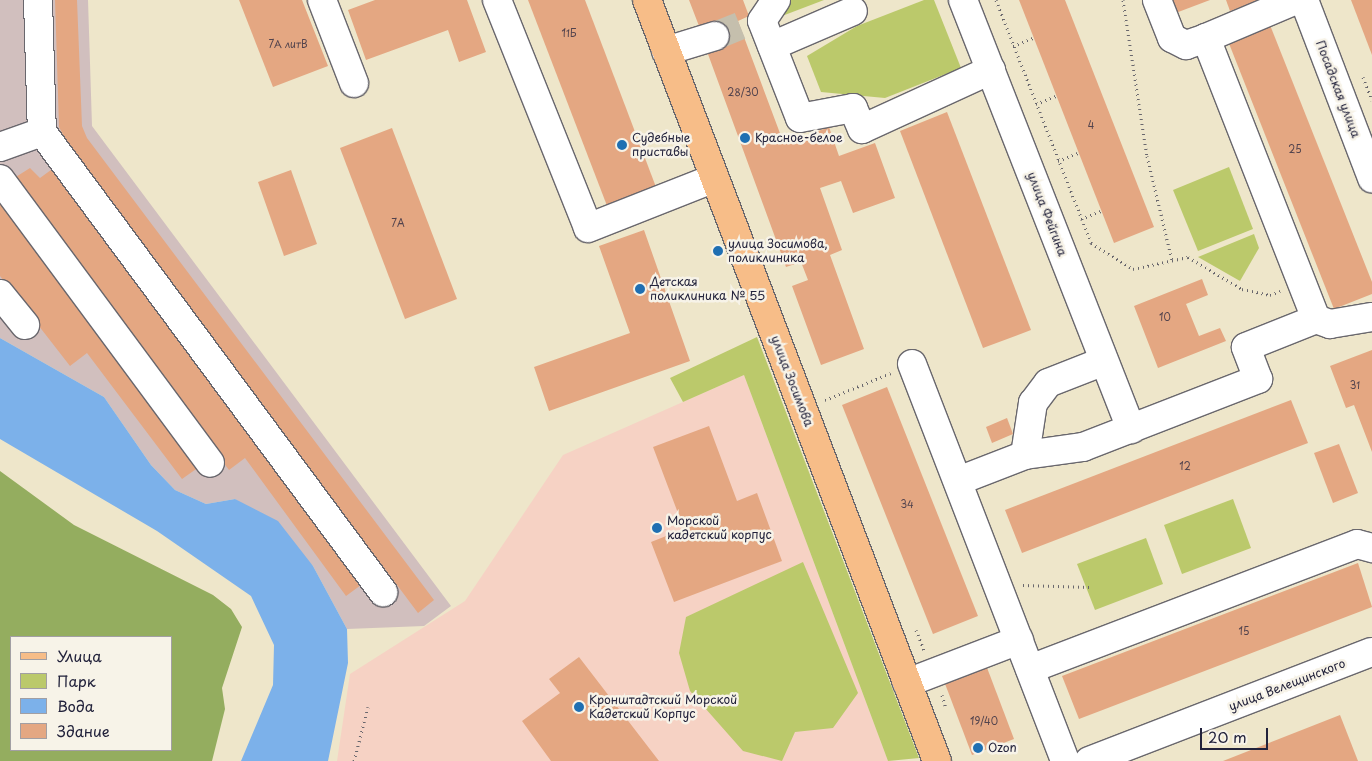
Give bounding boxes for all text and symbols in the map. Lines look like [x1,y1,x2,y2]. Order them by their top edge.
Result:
house number: 11Б [562,27,576,39]
house number: 7А литВ [268,38,308,50]
street label: Посадская улица [1313,38,1363,140]
house number: 28/30 [727,86,759,98]
house number: 4 [1088,119,1094,131]
place label: Судебные приставы [632,131,691,159]
place label: Красное-белое [755,131,843,145]
marker: Красное-белое [739,132,751,144]
marker: Судебные приставы [616,139,628,151]
house number: 25 [1288,143,1302,155]
street label: улица Фейгина [1024,170,1070,258]
house number: 7А [391,217,405,229]
place label: улица Зосимова, поликлиника [728,237,828,265]
marker: улица Зосимова, поликлиника [712,245,724,257]
place label: Детская поликлиника № 55 [650,275,765,303]
marker: Детская поликлиника № 55 [634,283,646,295]
house number: 10 [1159,311,1171,323]
street label: улица Зосимова [768,333,816,429]
house number: 31 [1350,379,1360,391]
house number: 12 [1179,460,1191,472]
house number: 34 [900,498,914,510]
place label: Морской кадетский корпус [667,514,773,542]
marker: Морской кадетский корпус [651,522,663,534]
house number: 15 [1239,625,1249,637]
legend [10,636,172,751]
text: Улица [57,644,102,667]
street label: улица Велещинского [1226,656,1348,714]
text: Парк [57,669,96,692]
place label: Кронштадтский Морской Кадетский Корпус [589,693,738,721]
text: Вода [57,694,94,717]
marker: Кронштадтский Морской Кадетский Корпус [573,701,585,713]
house number: 19/40 [970,715,998,727]
scale bar [1202,718,1270,750]
text: Здание [57,719,110,742]
text: 20 m [1208,725,1247,748]
place label: Ozon [988,741,1017,755]
marker: Ozon [972,742,984,754]

